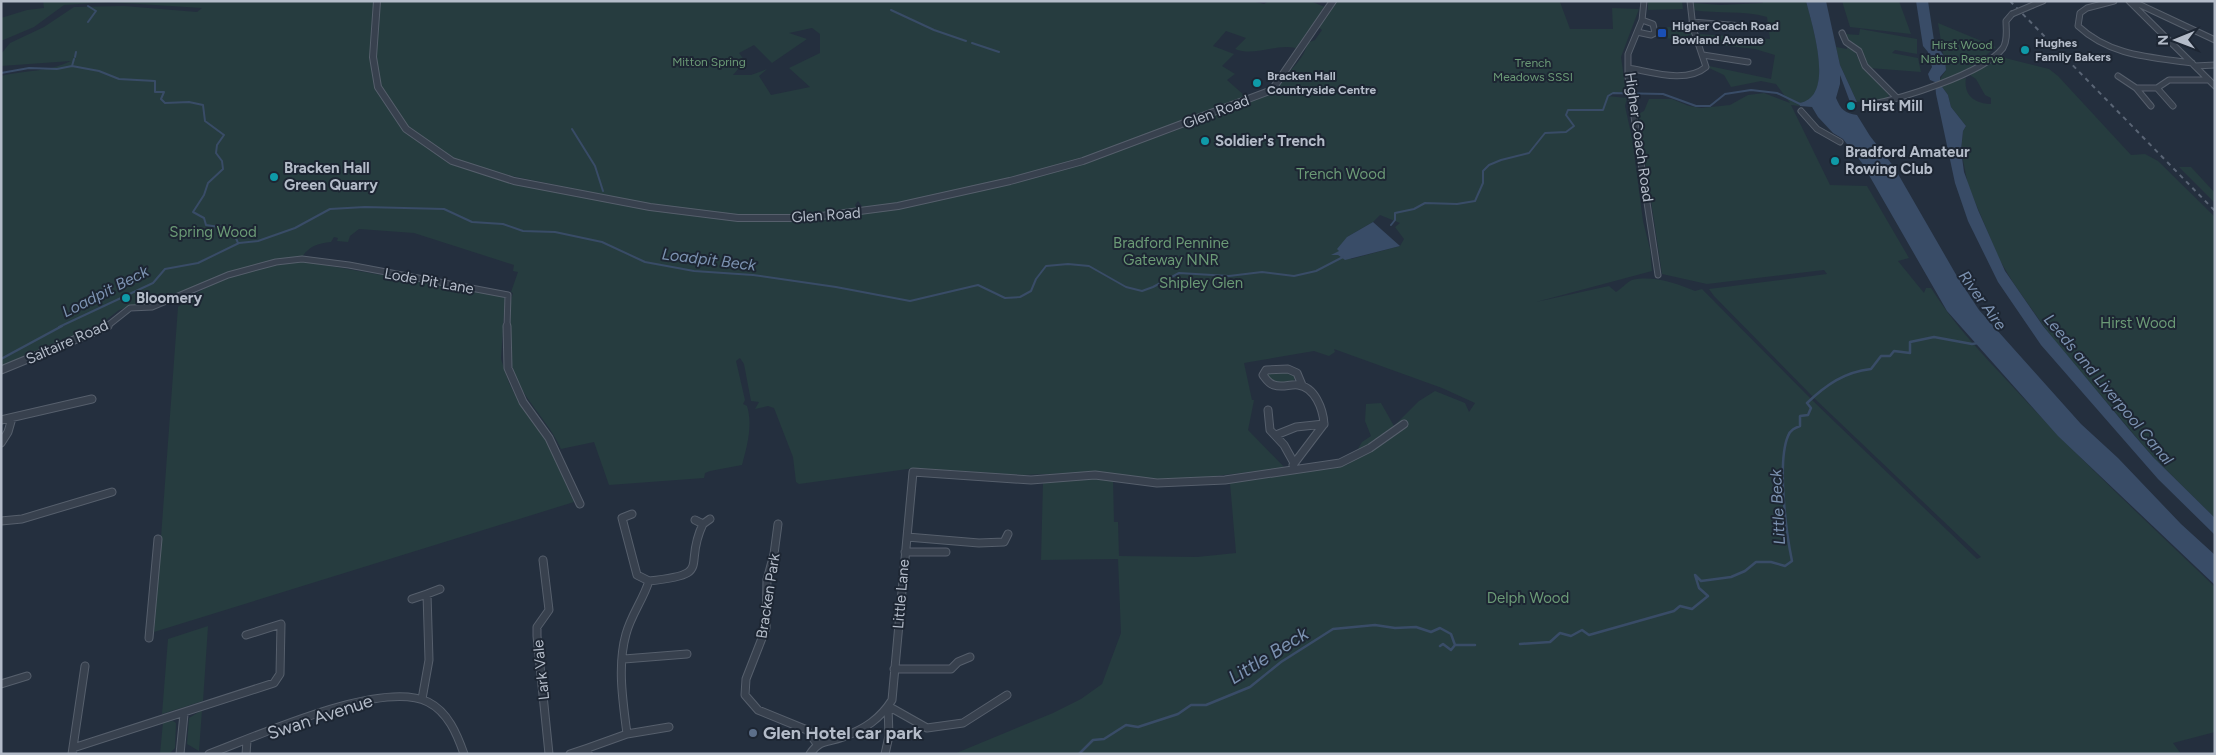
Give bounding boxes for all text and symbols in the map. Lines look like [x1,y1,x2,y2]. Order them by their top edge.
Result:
north arrow [2151,15,2201,65]
place label: Higher Coach Road Bowland Avenue [1672,19,1779,47]
marker: Higher Coach Road Bowland Avenue [1656,27,1668,39]
text: N [2155,35,2172,46]
place label: Hughes Family Bakers [2035,36,2111,64]
park label: Hirst Wood Nature Reserve [1920,38,2004,66]
marker: Hughes Family Bakers [2019,44,2031,56]
park label: Mitton Spring [672,55,746,69]
park label: Trench Meadows SSSI [1493,56,1573,84]
place label: Bracken Hall Countryside Centre [1267,69,1377,97]
street label: Higher Coach Road [1621,71,1657,203]
marker: Bracken Hall Countryside Centre [1251,77,1263,89]
street label: Glen Road [1180,91,1252,133]
place label: Hirst Mill [1861,97,1923,115]
marker: Hirst Mill [1845,100,1857,112]
place label: Soldier's Trench [1215,132,1325,150]
marker: Soldier's Trench [1199,135,1211,147]
place label: Bradford Amateur Rowing Club [1845,143,1970,178]
marker: Bradford Amateur Rowing Club [1829,155,1841,167]
place label: Bracken Hall Green Quarry [284,159,378,194]
park label: Trench Wood [1296,165,1386,183]
marker: Bracken Hall Green Quarry [268,171,280,183]
street label: Glen Road [791,204,861,226]
park label: Spring Wood [169,223,257,241]
park label: Bradford Pennine Gateway NNR [1113,234,1229,269]
water label: Loadpit Beck [661,244,758,275]
water label: Loadpit Beck [59,261,153,321]
street label: Lode Pit Lane [383,264,475,298]
water label: River Aire [1955,267,2011,334]
park label: Shipley Glen [1159,274,1243,292]
place label: Bloomery [136,289,202,307]
marker: Bloomery [120,292,132,304]
water label: Leeds and Liverpool Canal [2040,310,2178,469]
park label: Hirst Wood [2100,314,2176,332]
street label: Saltaire Road [23,316,111,368]
water label: Little Beck [1766,467,1789,545]
street label: Bracken Park [752,551,784,640]
street label: Little Lane [889,558,913,630]
park label: Delph Wood [1487,589,1569,607]
water label: Little Beck [1224,621,1313,689]
street label: Lark Vale [529,639,553,701]
street label: Swan Avenue [265,690,376,744]
place label: Glen Hotel car park [763,722,923,744]
marker: Glen Hotel car park [747,727,759,739]

